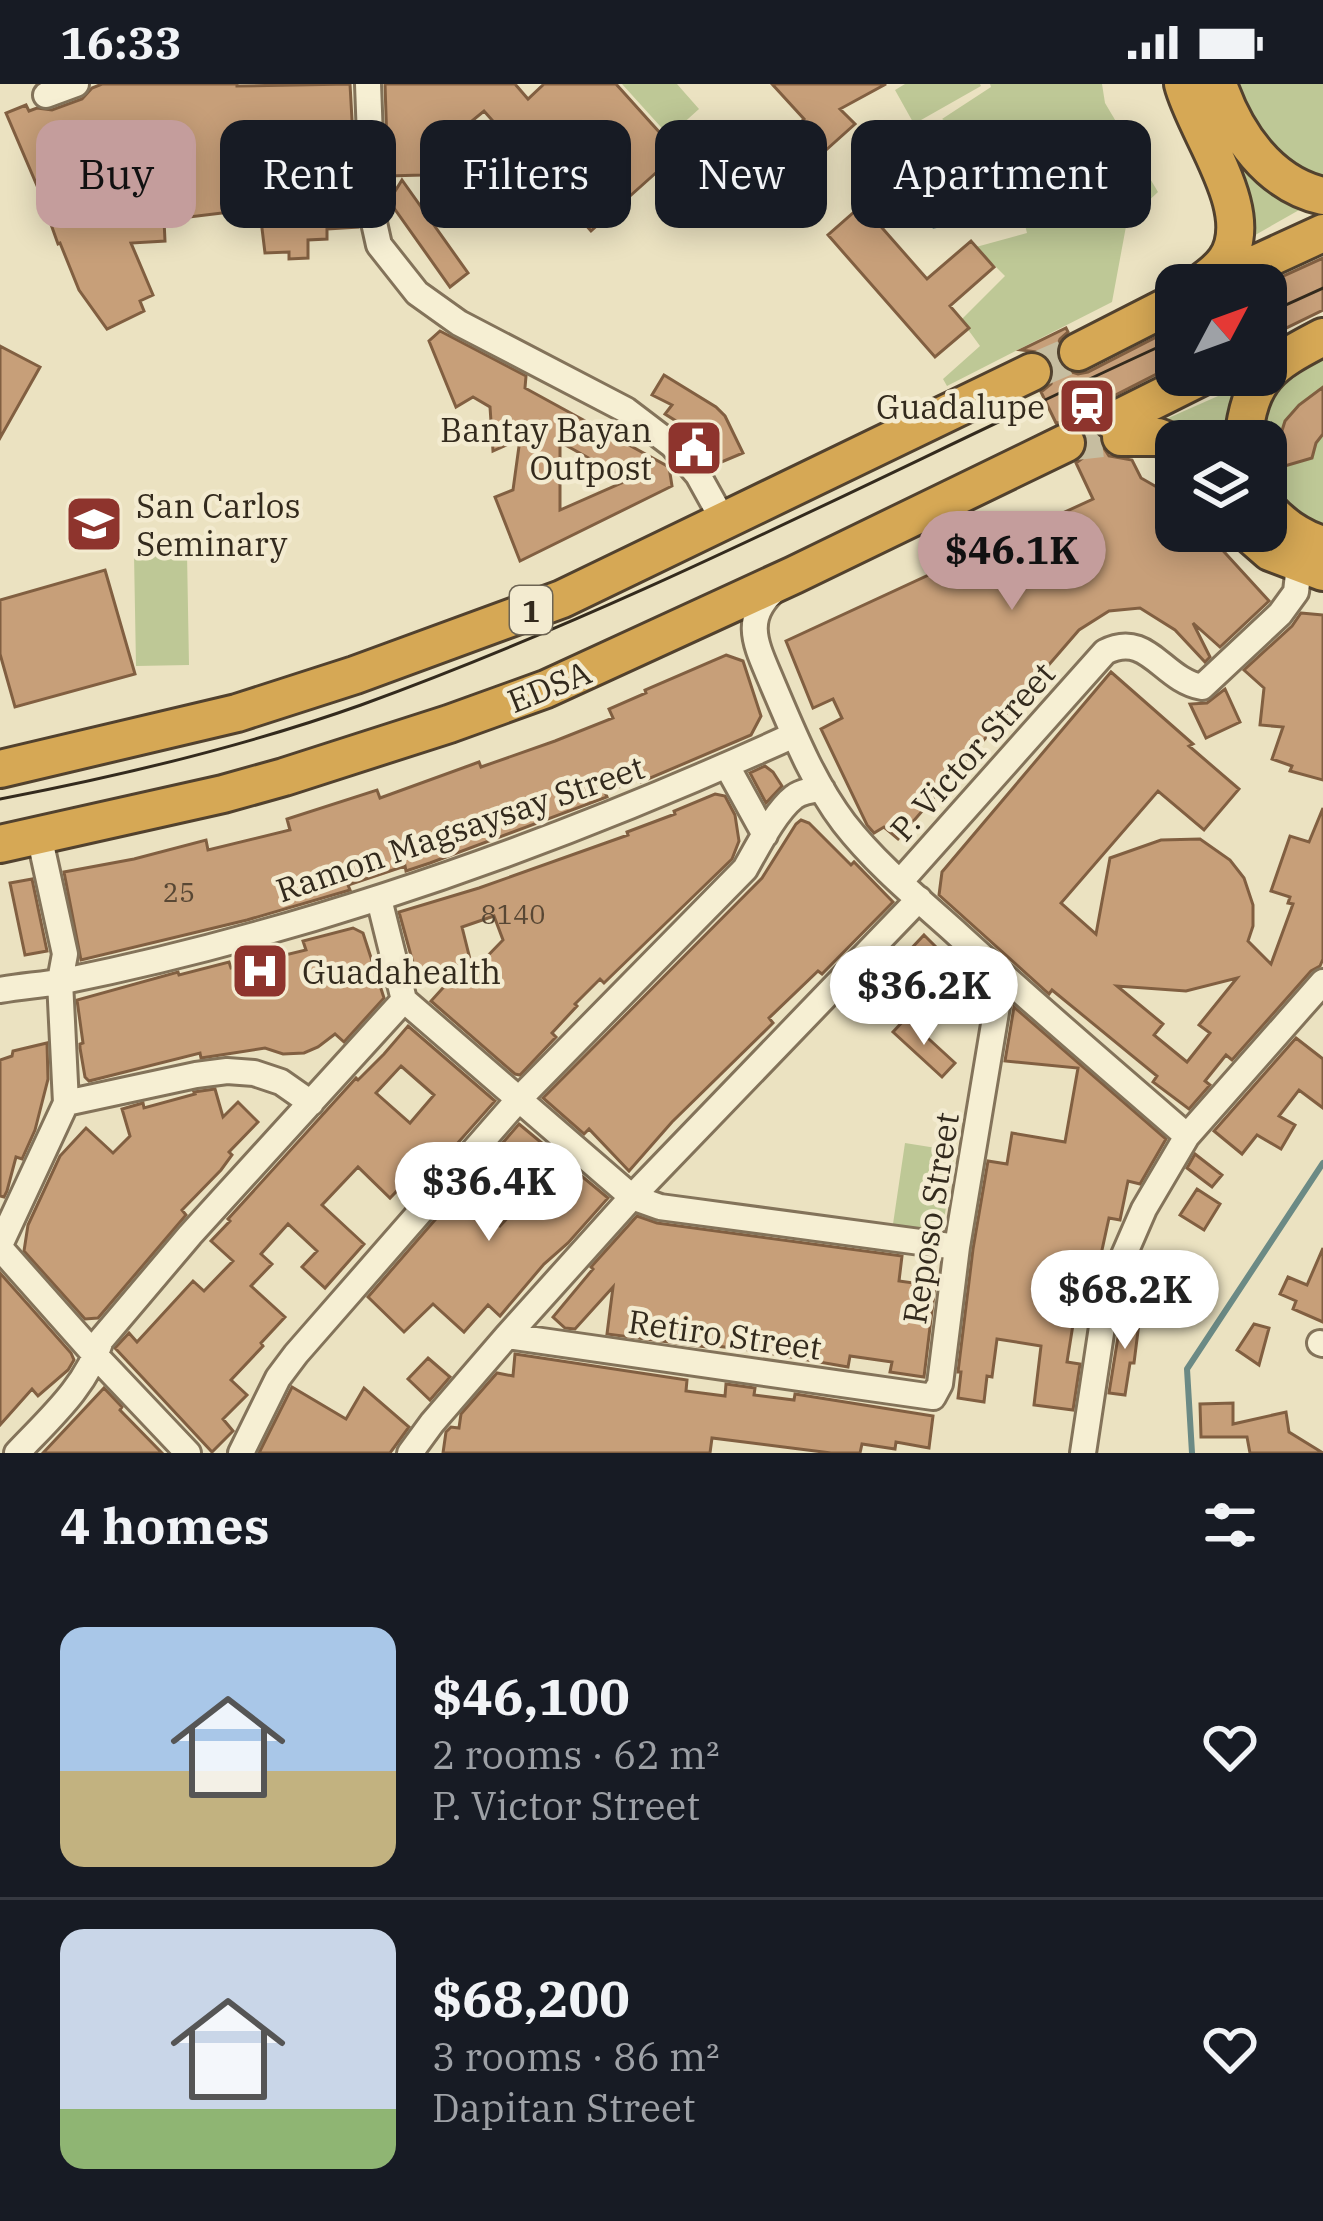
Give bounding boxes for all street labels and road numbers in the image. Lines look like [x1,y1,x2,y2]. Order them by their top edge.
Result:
road number: 1 [510,586,552,634]
street label: EDSA [501,650,597,722]
street label: P. Victor Street [880,652,1064,850]
street label: Ramon Magsaysay Street [270,745,650,911]
street label: Reposo Street [892,1109,968,1327]
street label: Retiro Street [625,1299,825,1369]

